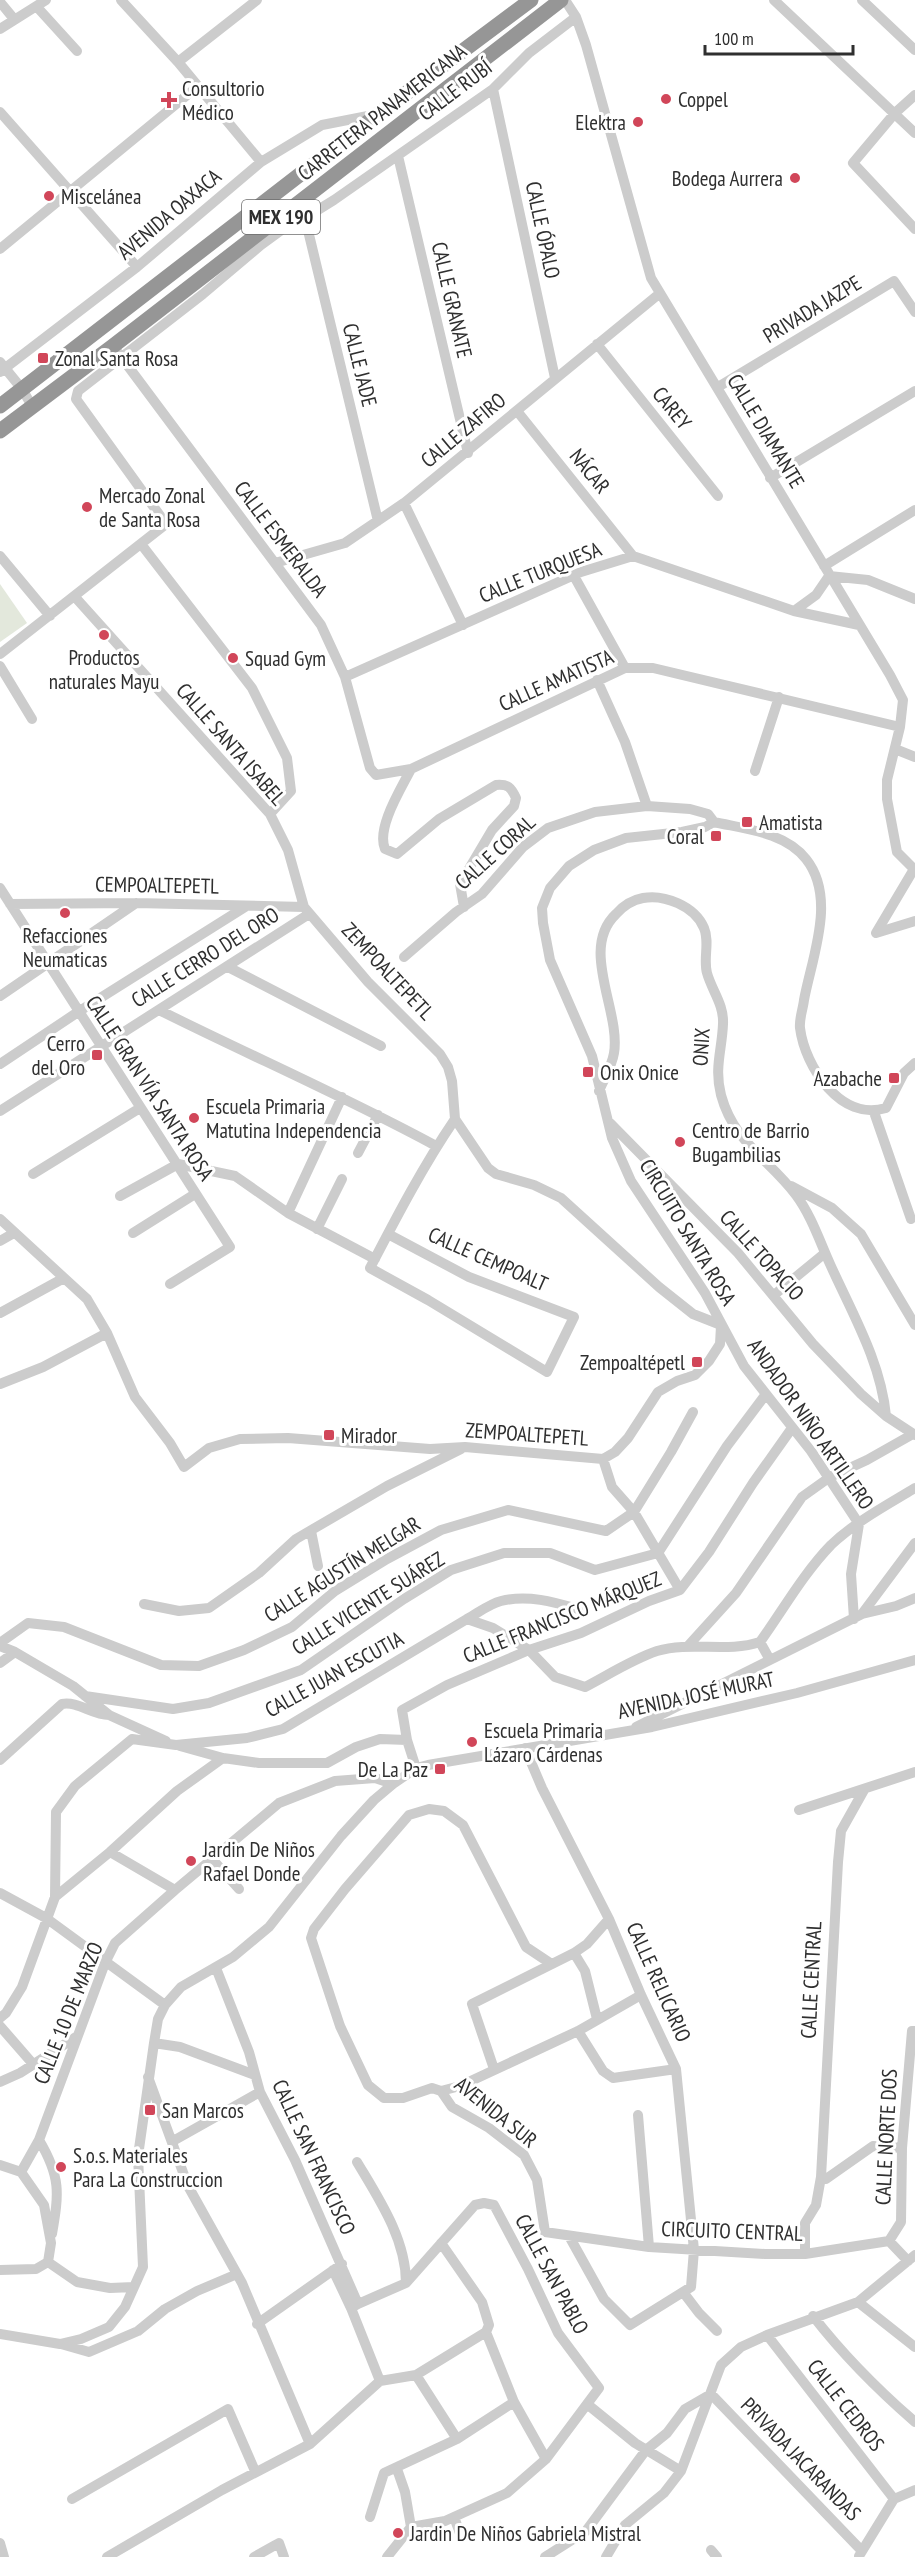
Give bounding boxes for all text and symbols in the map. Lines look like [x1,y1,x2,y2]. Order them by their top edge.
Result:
scale bar [705,18,854,56]
text: 100 m [714,27,754,50]
street label: CARRETERA PANAMERICANA [292,38,472,186]
street label: CALLE RUBÍ [413,53,498,127]
place label: Consultorio Médico [182,75,265,126]
place label: Coppel [678,86,728,113]
marker: Consultorio Médico [160,91,178,109]
marker: Coppel [659,92,673,106]
place label: Elektra [575,109,626,136]
marker: Elektra [631,115,645,129]
street label: AVENIDA OAXACA [112,163,227,265]
place label: Bodega Aurrera [672,165,783,192]
marker: Bodega Aurrera [788,171,802,185]
street label: CALLE ÓPALO [520,179,566,281]
place label: Miscelánea [61,183,141,210]
marker: Miscelánea [42,189,56,203]
road number: MEX 190 [242,200,320,234]
street label: CALLE GRANATE [426,239,478,361]
street label: PRIVADA JAZPE [758,269,866,349]
street label: CALLE JADE [337,321,383,409]
place label: Zonal Santa Rosa [55,345,179,372]
marker: Zonal Santa Rosa [36,351,50,365]
street label: CALLE DIAMANTE [721,369,811,493]
street label: CAREY [647,381,698,435]
street label: CALLE ZAFIRO [415,387,511,473]
street label: NÁCAR [564,443,616,499]
street label: CALLE ESMERALDA [228,475,334,603]
place label: Mercado Zonal de Santa Rosa [99,482,205,533]
marker: Mercado Zonal de Santa Rosa [80,500,94,514]
street label: CALLE TURQUESA [475,535,605,609]
marker: Productos naturales Mayu [97,628,111,642]
street label: CALLE AMATISTA [494,643,618,717]
place label: Productos naturales Mayu [49,644,159,695]
place label: Squad Gym [245,645,326,672]
marker: Squad Gym [226,651,240,665]
street label: CALLE SANTA ISABEL [170,677,292,811]
street label: CALLE CORAL [449,809,541,895]
place label: Amatista [759,809,823,836]
marker: Amatista [740,815,754,829]
place label: Coral [667,823,704,850]
marker: Coral [709,829,723,843]
street label: CEMPOALTEPETL [95,870,219,900]
street label: CALLE CERRO DEL ORO [126,901,284,1013]
marker: Refacciones Neumaticas [58,906,72,920]
street label: ZEMPOALTEPETL [336,917,440,1026]
place label: Refacciones Neumaticas [23,922,107,973]
street label: CALLE GRAN VÍA SANTA ROSA [80,990,220,1186]
street label: ONIX [686,1027,716,1067]
place label: Cerro del Oro [32,1030,85,1081]
marker: Cerro del Oro [90,1048,104,1062]
place label: Onix Onice [600,1059,679,1086]
marker: Onix Onice [581,1065,595,1079]
place label: Azabache [814,1065,882,1092]
marker: Azabache [887,1071,901,1085]
place label: Escuela Primaria Matutina Independencia [206,1093,381,1144]
marker: Escuela Primaria Matutina Independencia [187,1111,201,1125]
place label: Centro de Barrio Bugambilias [692,1117,810,1168]
marker: Centro de Barrio Bugambilias [673,1135,687,1149]
street label: CIRCUITO SANTA ROSA [634,1154,742,1310]
street label: CALLE TOPACIO [714,1204,810,1306]
street label: CALLE CEMPOALT [424,1221,553,1298]
street label: ANDADOR NIÑO ARTILLERO [742,1333,880,1515]
place label: Zempoaltépetl [580,1349,685,1376]
marker: Zempoaltépetl [690,1355,704,1369]
street label: ZEMPOALTEPETL [464,1416,590,1452]
place label: Mirador [341,1422,397,1449]
marker: Mirador [322,1428,336,1442]
street label: CALLE AGUSTÍN MELGAR [259,1510,425,1628]
street label: CALLE VICENTE SUÁREZ [287,1545,449,1661]
street label: CALLE FRANCISCO MÁRQUEZ [459,1565,665,1669]
street label: CALLE JUAN ESCUTIA [260,1625,408,1723]
street label: AVENIDA JOSÉ MURAT [615,1665,777,1725]
place label: Escuela Primaria Lázaro Cárdenas [484,1717,603,1768]
marker: Escuela Primaria Lázaro Cárdenas [465,1735,479,1749]
place label: De La Paz [358,1756,428,1783]
marker: De La Paz [433,1762,447,1776]
place label: Jardin De Niños Rafael Donde [202,1836,315,1887]
marker: Jardin De Niños Rafael Donde [184,1854,198,1868]
street label: CALLE RELICARIO [621,1918,697,2046]
street label: CALLE CENTRAL [794,1920,828,2039]
street label: CALLE 10 DE MARZO [27,1938,109,2088]
street label: CALLE NORTE DOS [869,2068,903,2206]
street label: AVENIDA SUR [449,2071,543,2153]
street label: CALLE SAN FRANCISCO [266,2075,362,2239]
place label: San Marcos [162,2097,244,2124]
marker: San Marcos [143,2103,157,2117]
place label: S.o.s. Materiales Para La Construccion [73,2142,223,2193]
marker: S.o.s. Materiales Para La Construccion [54,2160,68,2174]
street label: CALLE SAN PABLO [509,2209,595,2339]
street label: CIRCUITO CENTRAL [661,2215,804,2247]
street label: CALLE CEDROS [802,2354,890,2456]
street label: PRIVADA JACARANDAS [735,2392,867,2526]
place label: Jardin De Niños Gabriela Mistral [409,2520,641,2547]
marker: Jardin De Niños Gabriela Mistral [391,2526,405,2540]

